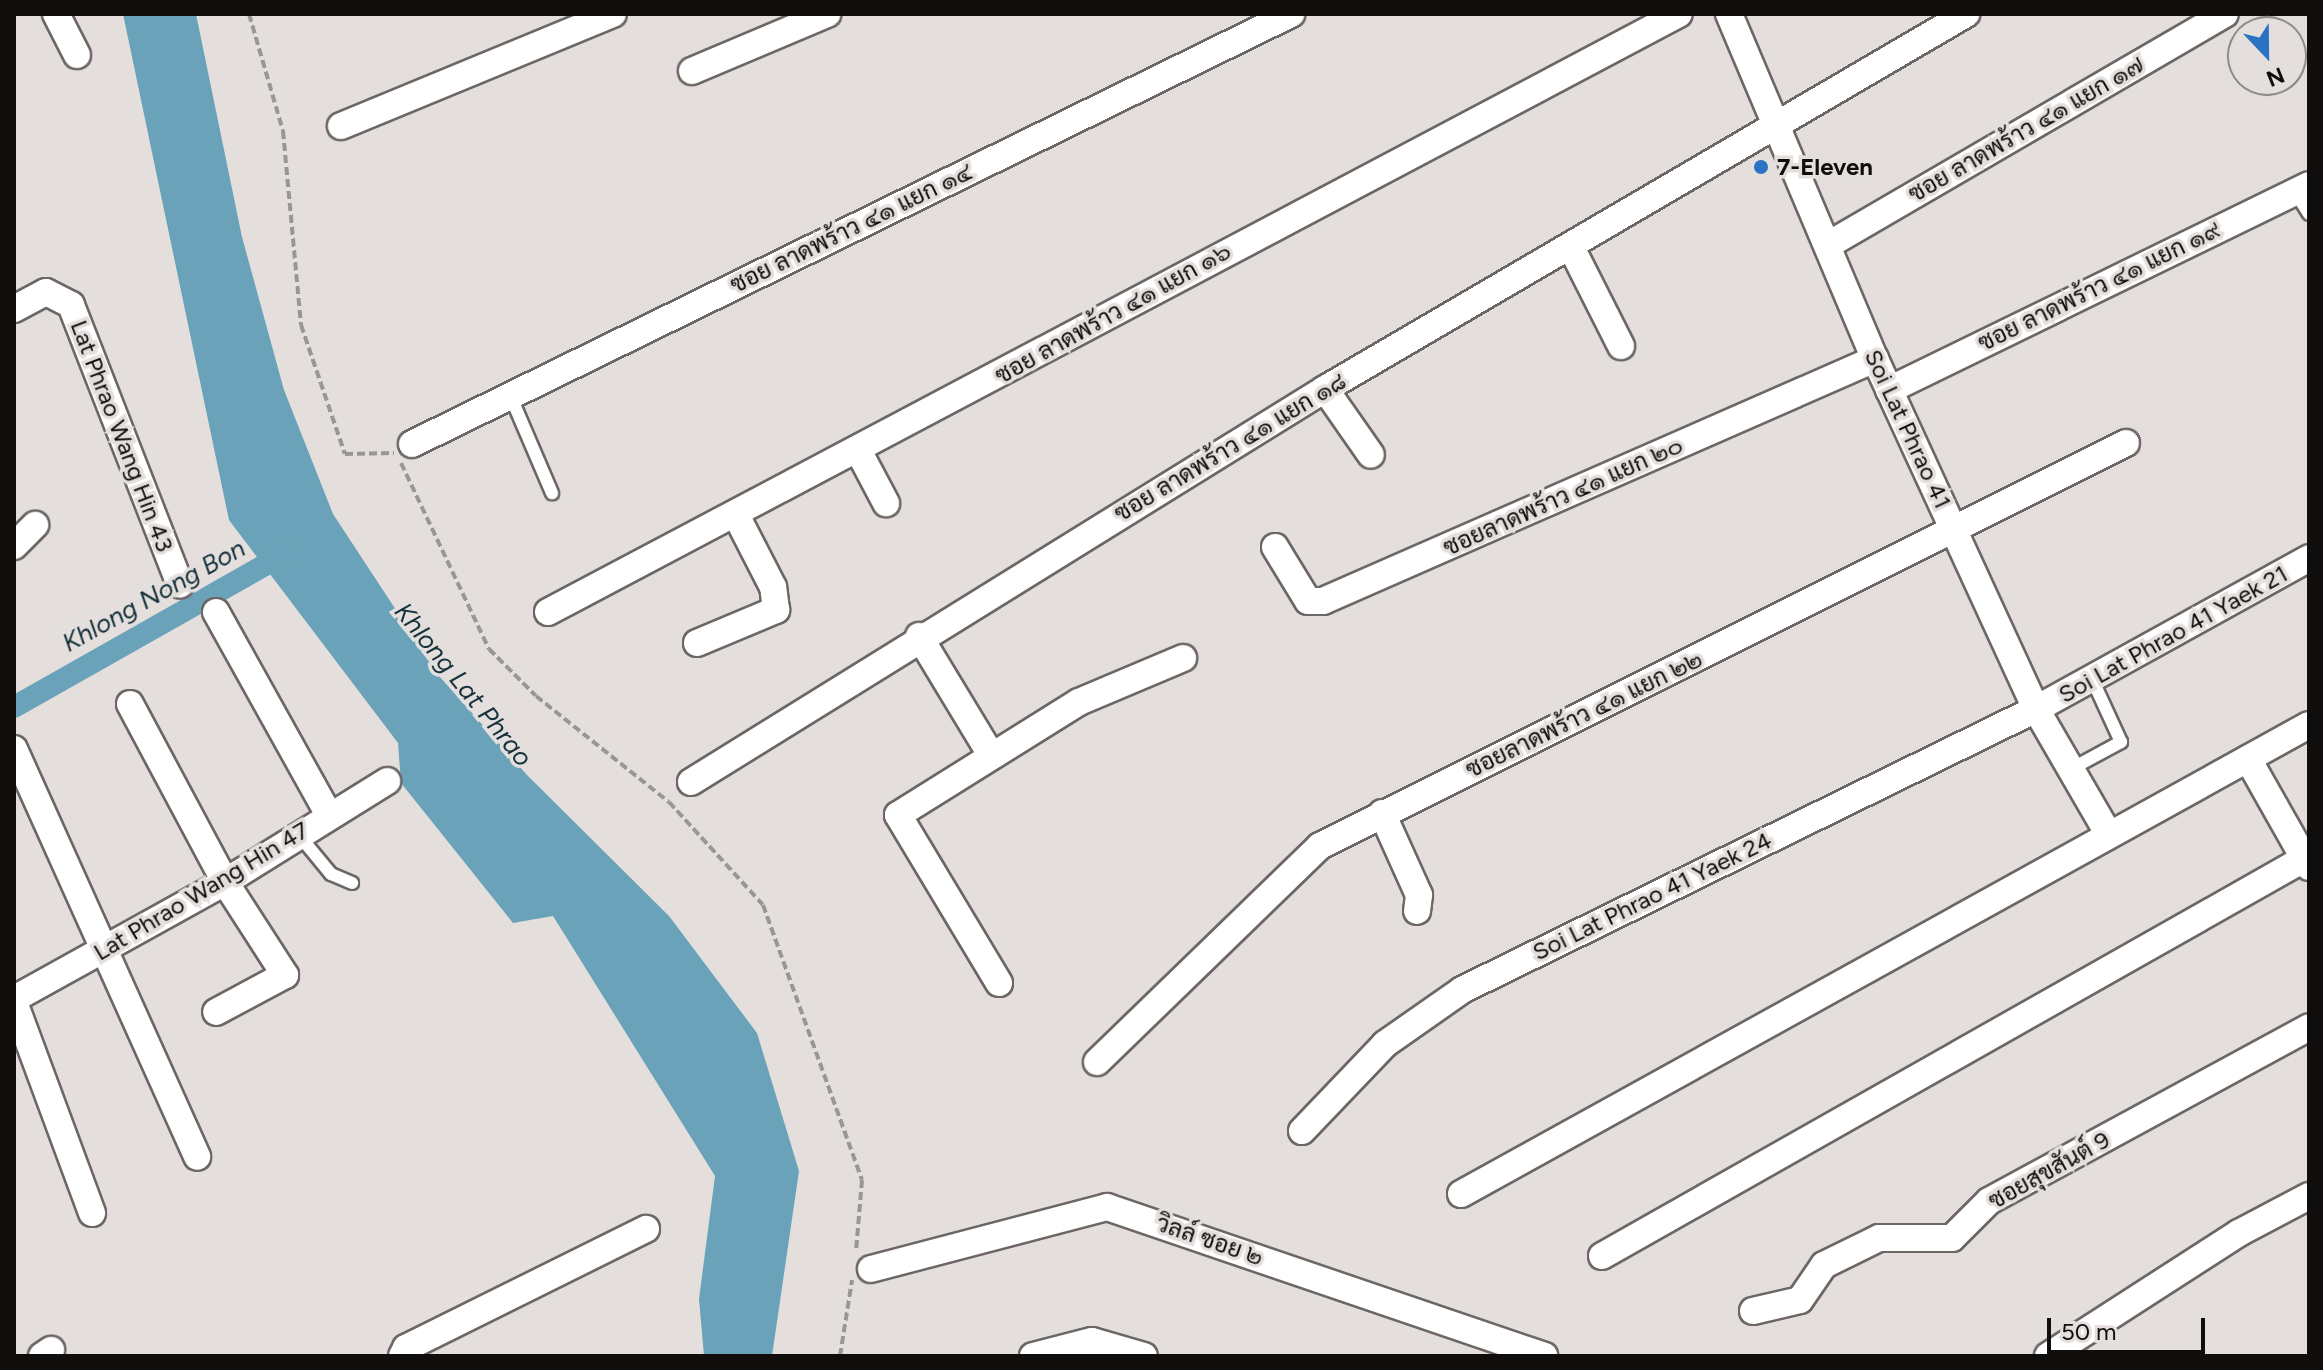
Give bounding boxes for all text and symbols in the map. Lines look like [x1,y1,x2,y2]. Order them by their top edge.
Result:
north arrow [2227,16,2307,96]
street label: ซอย ลาดพร้าว ๔๑ แยก ๑๗ [1903,50,2149,208]
text: N [2262,61,2288,93]
place label: 7-Eleven [1777,153,1873,181]
street label: ซอย ลาดพร้าว ๔๑ แยก ๑๔ [725,157,977,299]
marker: 7-Eleven [1752,158,1770,176]
street label: ซอย ลาดพร้าว ๔๑ แยก ๑๙ [1973,215,2225,357]
street label: ซอย ลาดพร้าว ๔๑ แยก ๑๖ [990,236,1236,390]
street label: Lat Phrao Wang Hin 43 [65,316,179,556]
street label: Soi Lat Phrao 41 [1859,345,1957,513]
street label: ซอย ลาดพร้าว ๔๑ แยก ๑๘ [1109,366,1351,528]
street label: ซอยลาดพร้าว ๔๑ แยก ๒๐ [1439,430,1687,562]
water label: Khlong Nong Bon [57,533,251,659]
street label: Soi Lat Phrao 41 Yaek 21 [2053,559,2293,709]
water label: Khlong Lat Phrao [387,597,539,773]
street label: ซอยลาดพร้าว ๔๑ แยก ๒๒ [1461,644,1707,784]
street label: Lat Phrao Wang Hin 47 [88,815,314,967]
street label: Soi Lat Phrao 41 Yaek 24 [1528,826,1776,966]
street label: ซอยสุขสันต์ 9 [1983,1125,2115,1215]
street label: วิลล์ ซอย ๒ [1153,1208,1267,1272]
scale bar [2051,1302,2209,1352]
text: 50 m [2061,1317,2117,1346]

